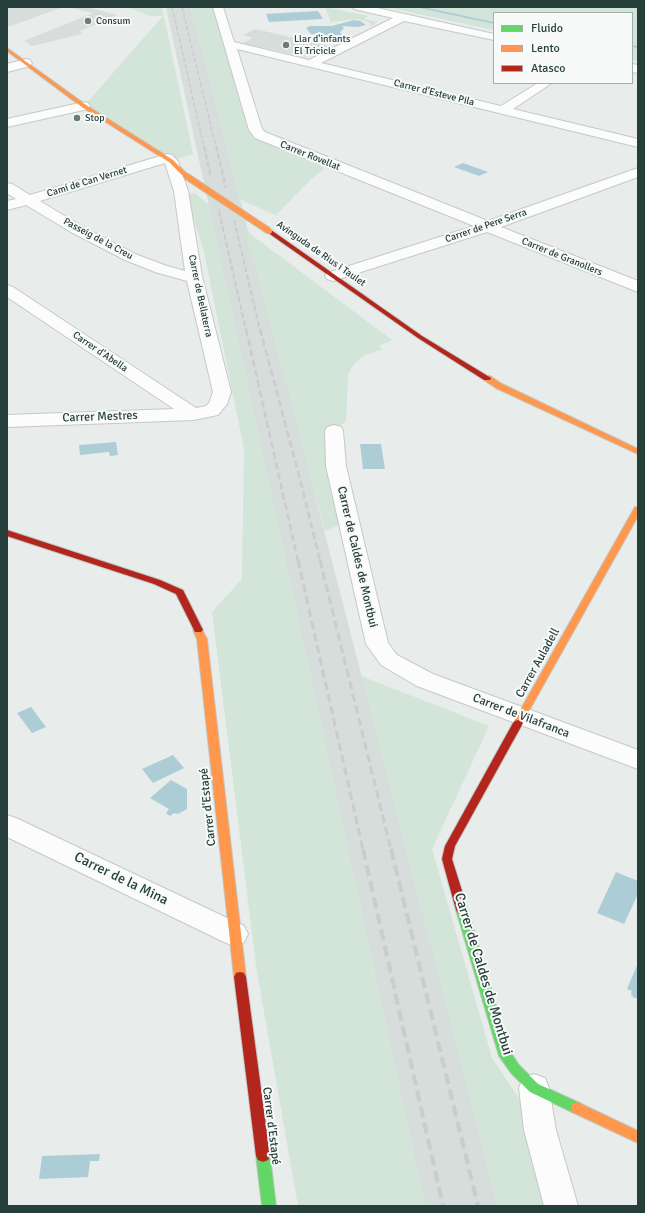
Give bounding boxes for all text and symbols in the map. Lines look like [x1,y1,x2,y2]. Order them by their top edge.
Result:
legend [493,12,633,84]
place label: Consum [96,15,130,27]
marker: Consum [83,16,93,26]
text: Fluido [531,21,563,36]
place label: Llar d'infants El Tricicle [294,33,350,56]
marker: Llar d'infants El Tricicle [281,40,291,50]
text: Lento [531,41,560,56]
text: Atasco [531,61,566,76]
street label: Carrer d'Esteve Pila [392,77,476,109]
place label: Stop [85,112,104,124]
marker: Stop [72,113,82,123]
street label: Carrer Rovellat [278,138,342,174]
street label: Camí de Can Vernet [46,164,128,200]
street label: Carrer de Pere Serra [444,206,528,246]
street label: Passeig de la Creu [61,216,135,262]
street label: Avinguda de Rius i Taulet [274,219,368,289]
street label: Carrer de Granollers [520,235,604,279]
street label: Carrer de Bellaterra [185,254,215,338]
street label: Carrer d'Abella [70,329,130,375]
street label: Carrer Mestres [62,408,138,426]
street label: Carrer de Caldes de Montbui [334,485,380,629]
street label: Carrer Auladell [513,626,563,700]
street label: Carrer de Vilafranca [471,691,571,741]
street label: Carrer d'Estapé [197,767,219,847]
street label: Carrer de la Mina [71,849,171,909]
street label: Carrer de Caldes de Montbui [450,891,516,1057]
street label: Carrer d'Estapé [259,1086,283,1166]

